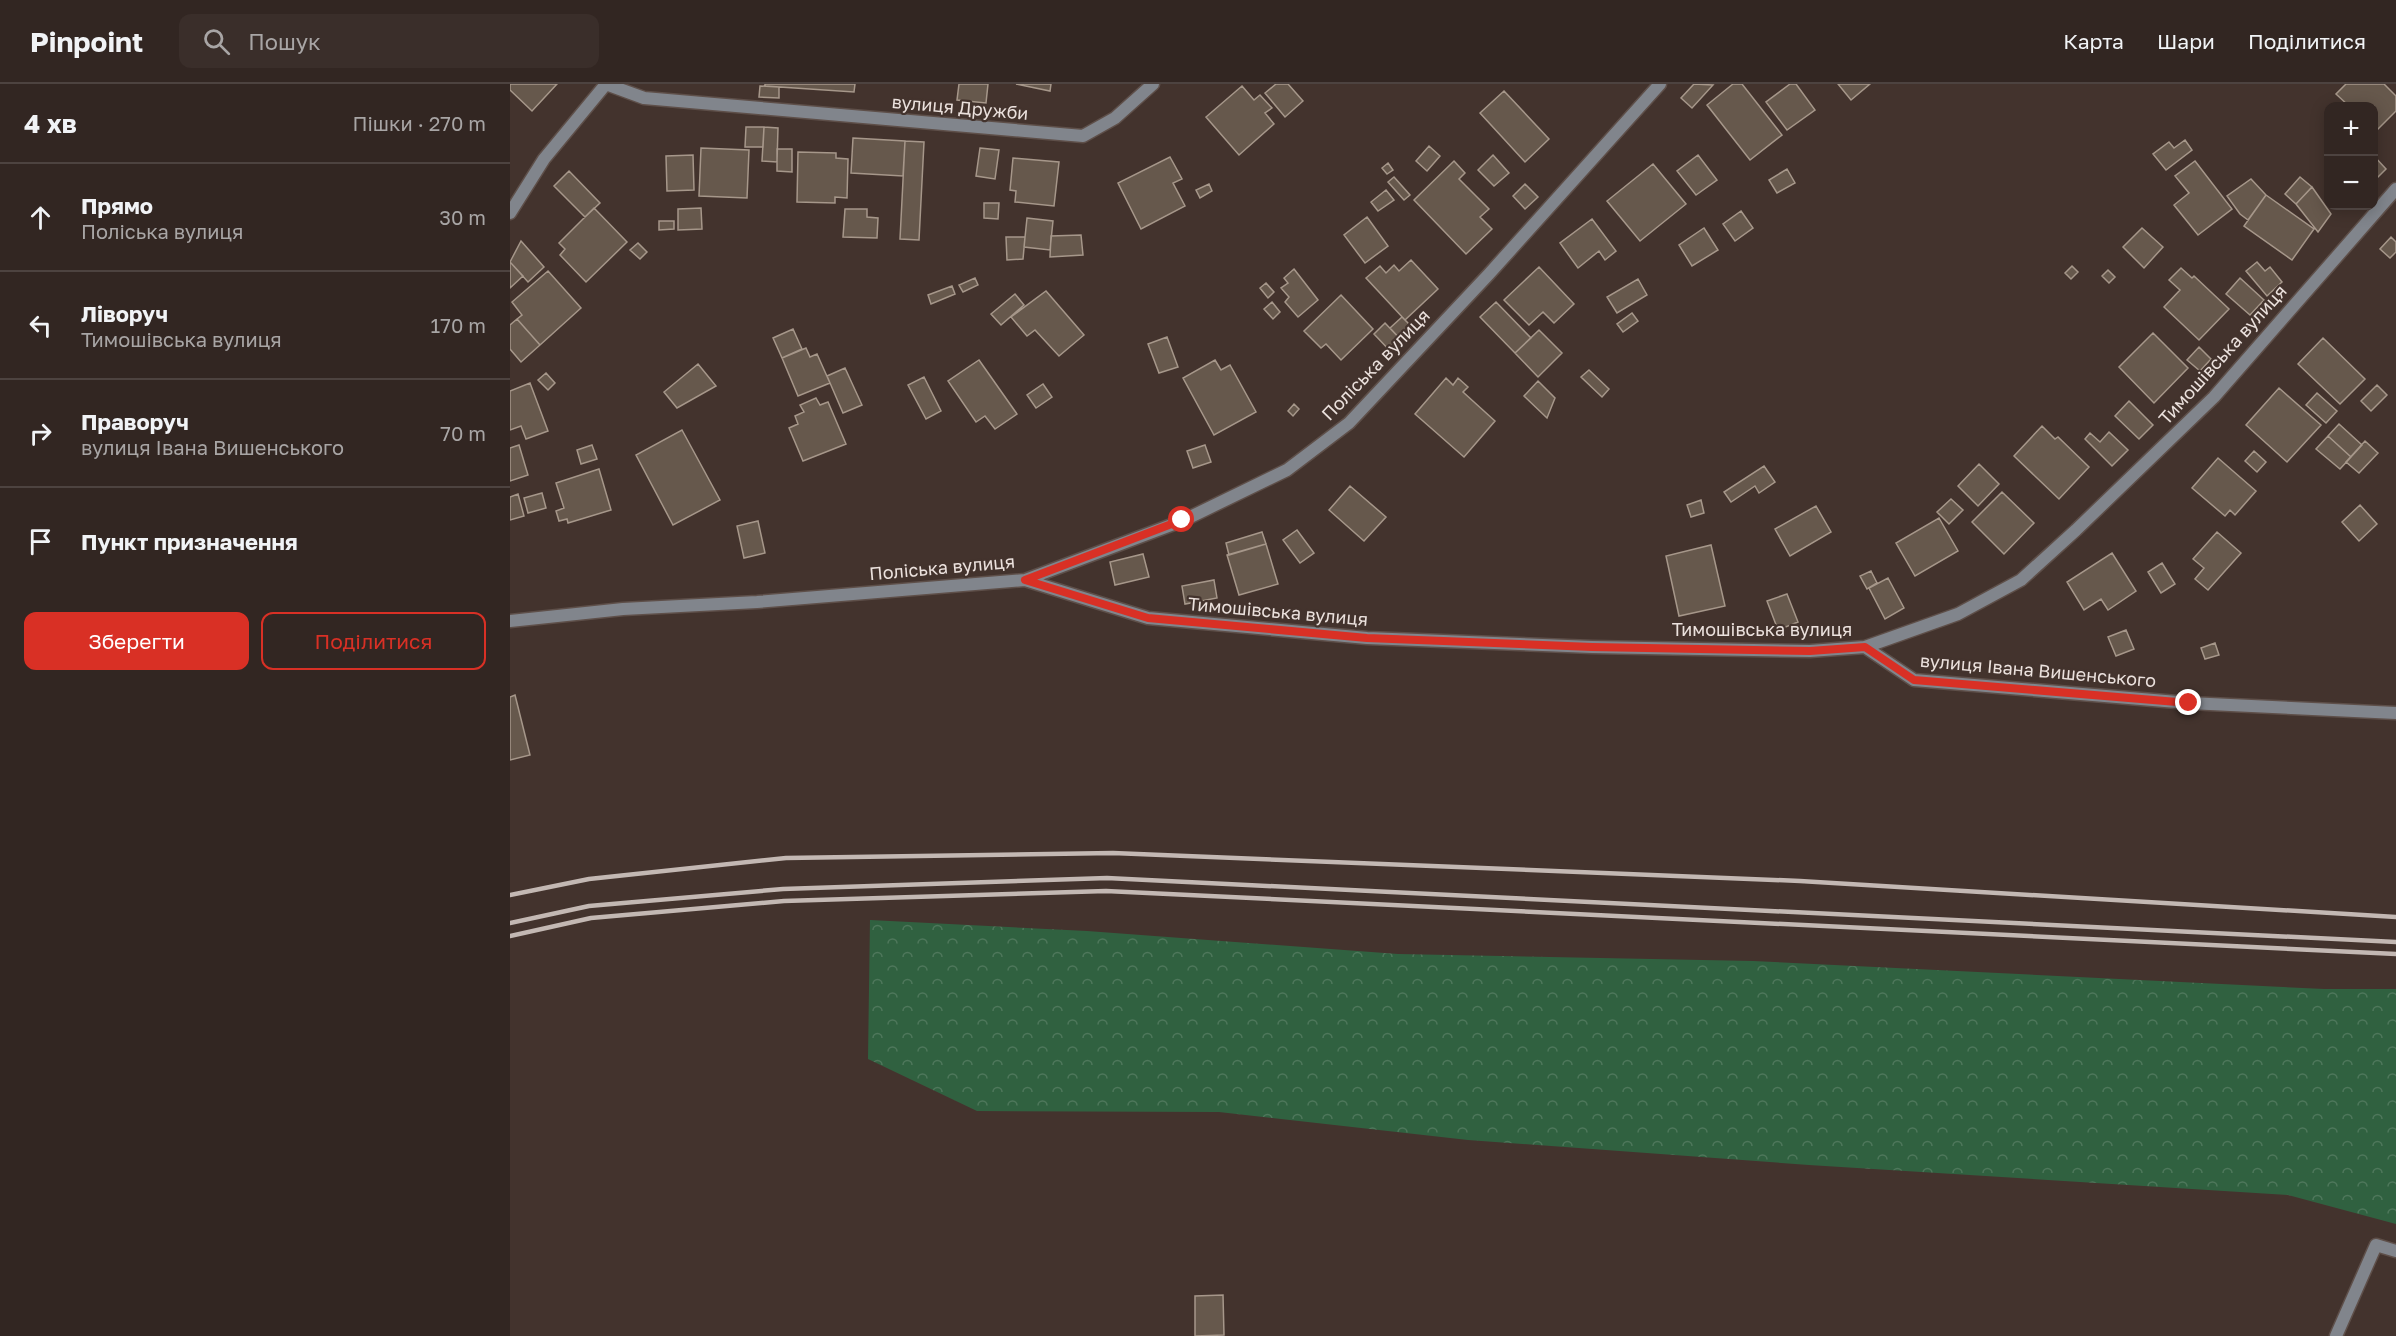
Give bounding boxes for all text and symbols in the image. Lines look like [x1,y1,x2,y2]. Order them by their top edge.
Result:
search box [179,14,599,68]
text: Pinpoint [30,25,143,58]
icon: search [200,25,233,58]
text: Пошук [248,28,321,55]
text: Карта [2063,28,2124,54]
text: Шари [2157,28,2215,54]
text: Поділитися [2248,28,2366,54]
street label: вулиця Дружби [891,90,1029,124]
map controls [2324,102,2378,210]
button: + [2324,102,2378,156]
text: 4 хв [24,108,77,139]
text: Пішки · 270 m [352,111,486,135]
button: − [2324,156,2378,210]
text: Прямо [81,192,153,219]
icon: ahead [24,201,57,234]
text: 30 m [439,205,486,229]
text: Поліська вулиця [81,219,243,243]
street label: Тимошівська вулиця [2154,280,2291,429]
text: Ліворуч [81,300,168,327]
street label: Поліська вулиця [1317,304,1434,425]
icon: left [24,309,57,342]
text: 170 m [431,313,486,337]
text: Тимошівська вулиця [81,327,282,351]
text: Праворуч [81,408,189,435]
icon: right [24,417,57,450]
text: 70 m [440,421,486,445]
text: вулиця Івана Вишенського [81,435,344,459]
route start [1168,506,1194,532]
icon: arrive [24,525,57,558]
text: Пункт призначення [81,528,298,555]
street label: Поліська вулиця [868,550,1016,584]
street label: Тимошівська вулиця [1187,592,1369,630]
button: Зберегти [24,612,249,670]
button: Поділитися [261,612,486,670]
street label: Тимошівська вулиця [1672,618,1852,640]
street label: вулиця Івана Вишенського [1919,649,2157,691]
route end [2175,689,2201,715]

